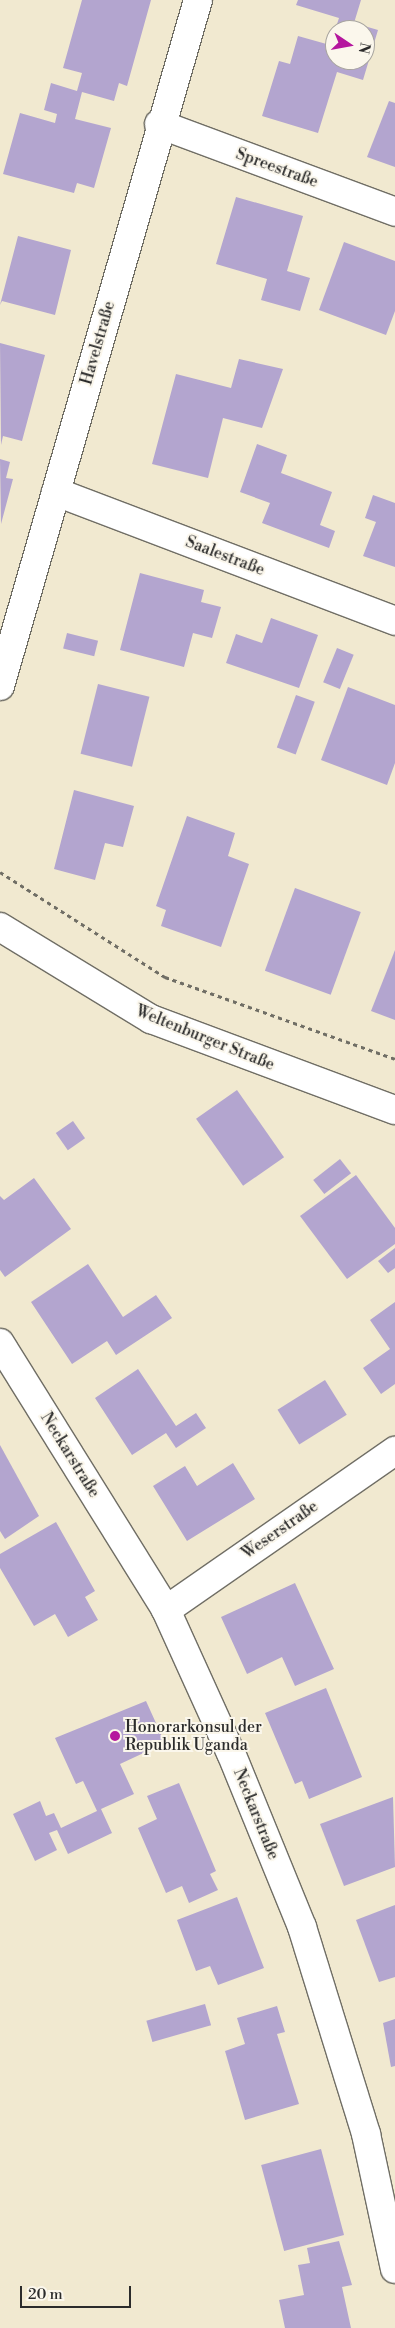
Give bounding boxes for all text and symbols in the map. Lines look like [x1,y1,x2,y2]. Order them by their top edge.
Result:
north arrow [325,20,375,70]
text: N [354,41,374,55]
street label: Spreestraße [233,144,321,192]
street label: Havelstraße [77,299,119,387]
street label: Saalestraße [183,532,267,580]
street label: Weltenburger Straße [133,1001,277,1075]
street label: Neckarstraße [36,1409,104,1501]
street label: Weserstraße [238,1497,322,1563]
place label: Honorarkonsul der Republik Uganda [125,1717,262,1755]
marker: Honorarkonsul der Republik Uganda [109,1730,121,1742]
street label: Neckarstraße [229,1766,283,1862]
scale bar [22,2276,134,2308]
text: 20 m [28,2285,63,2304]

